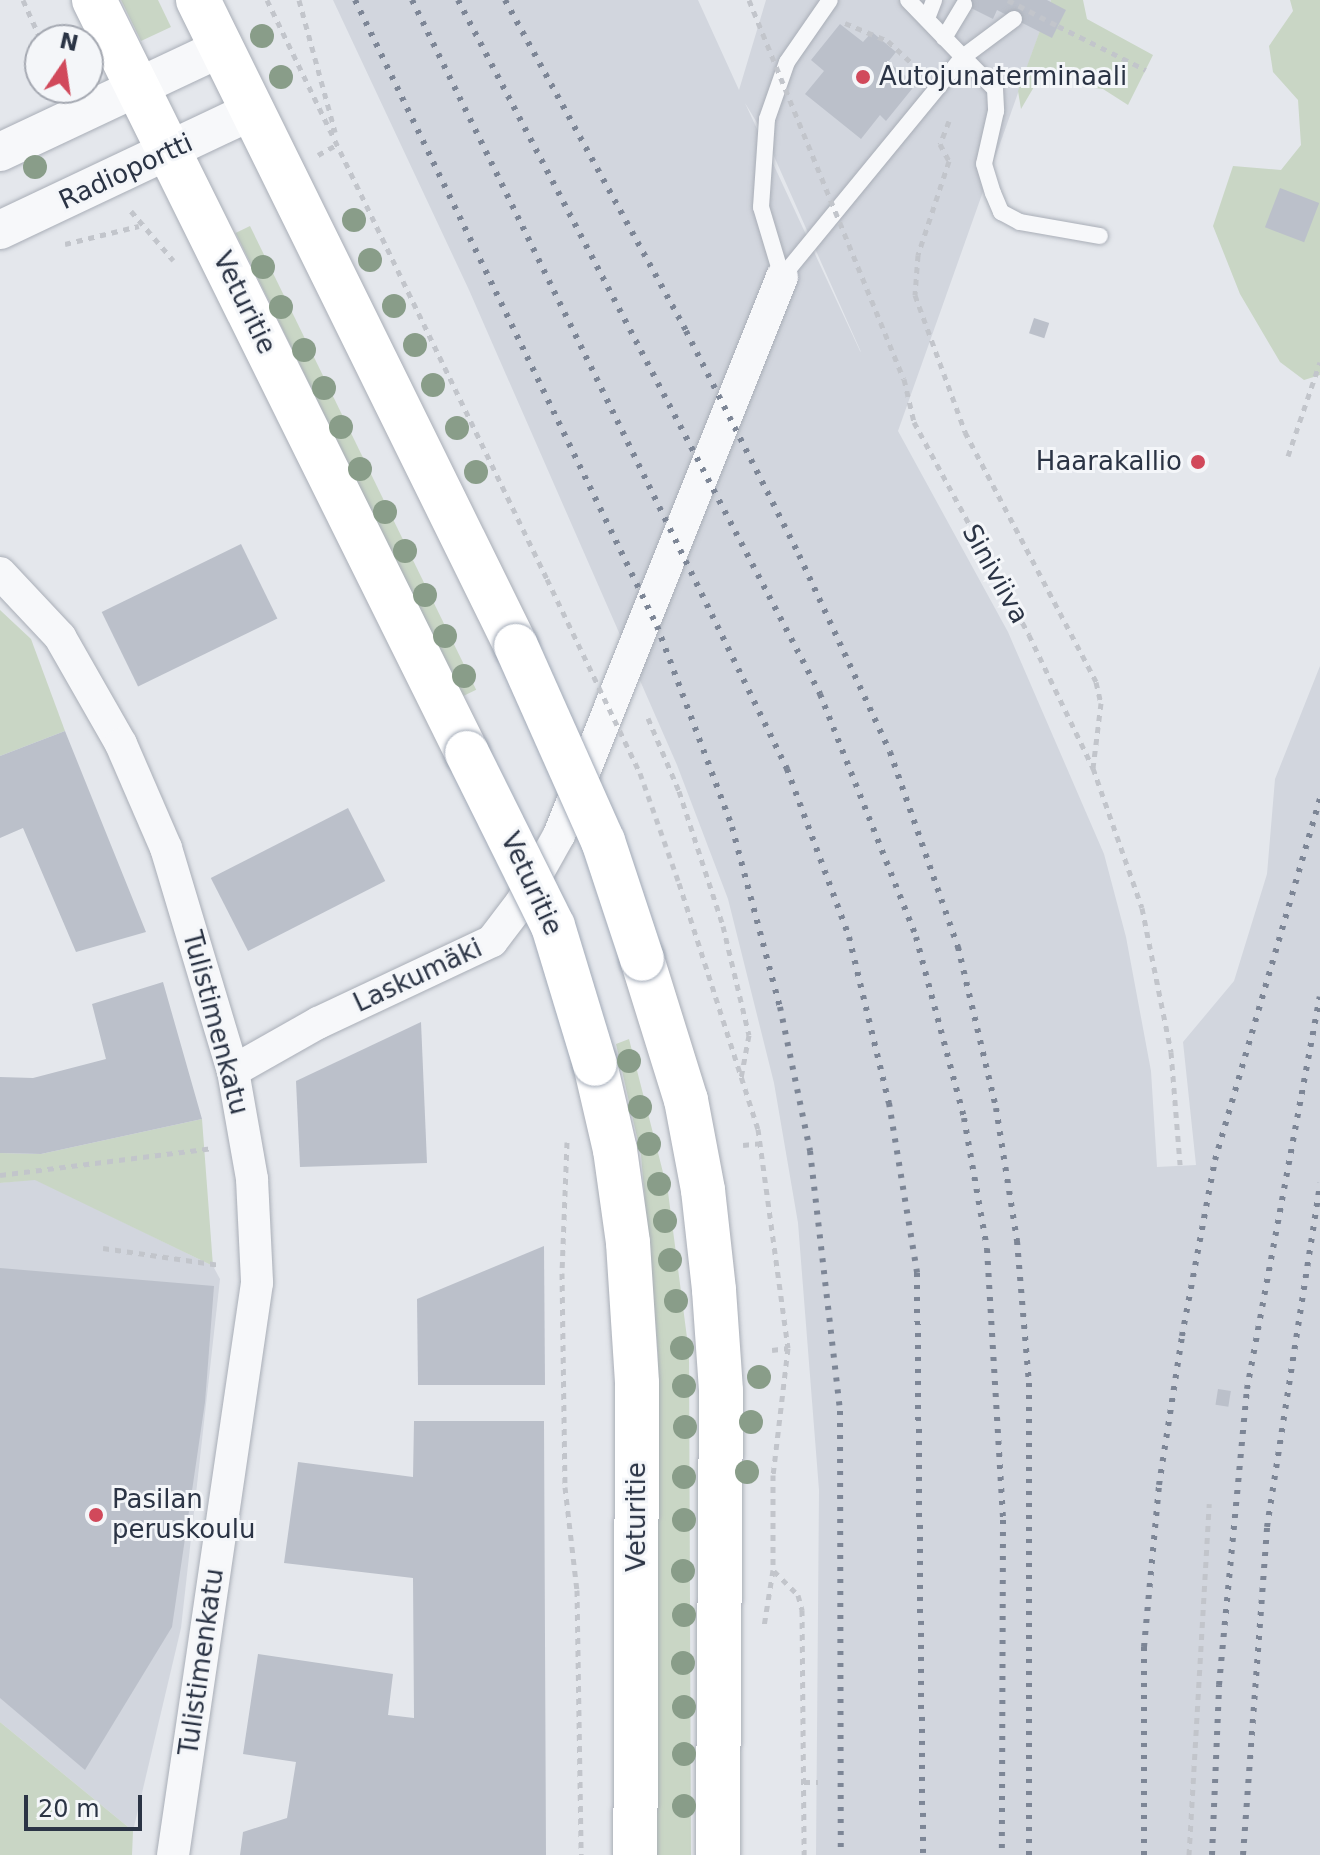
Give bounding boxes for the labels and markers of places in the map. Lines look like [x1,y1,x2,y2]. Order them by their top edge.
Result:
place label: Autojunaterminaali [879,61,1127,93]
marker: Autojunaterminaali [854,68,872,86]
place label: Haarakallio [1036,446,1182,478]
marker: Haarakallio [1189,453,1207,471]
place label: Pasilan peruskoulu [112,1484,255,1546]
marker: Pasilan peruskoulu [87,1506,105,1524]

